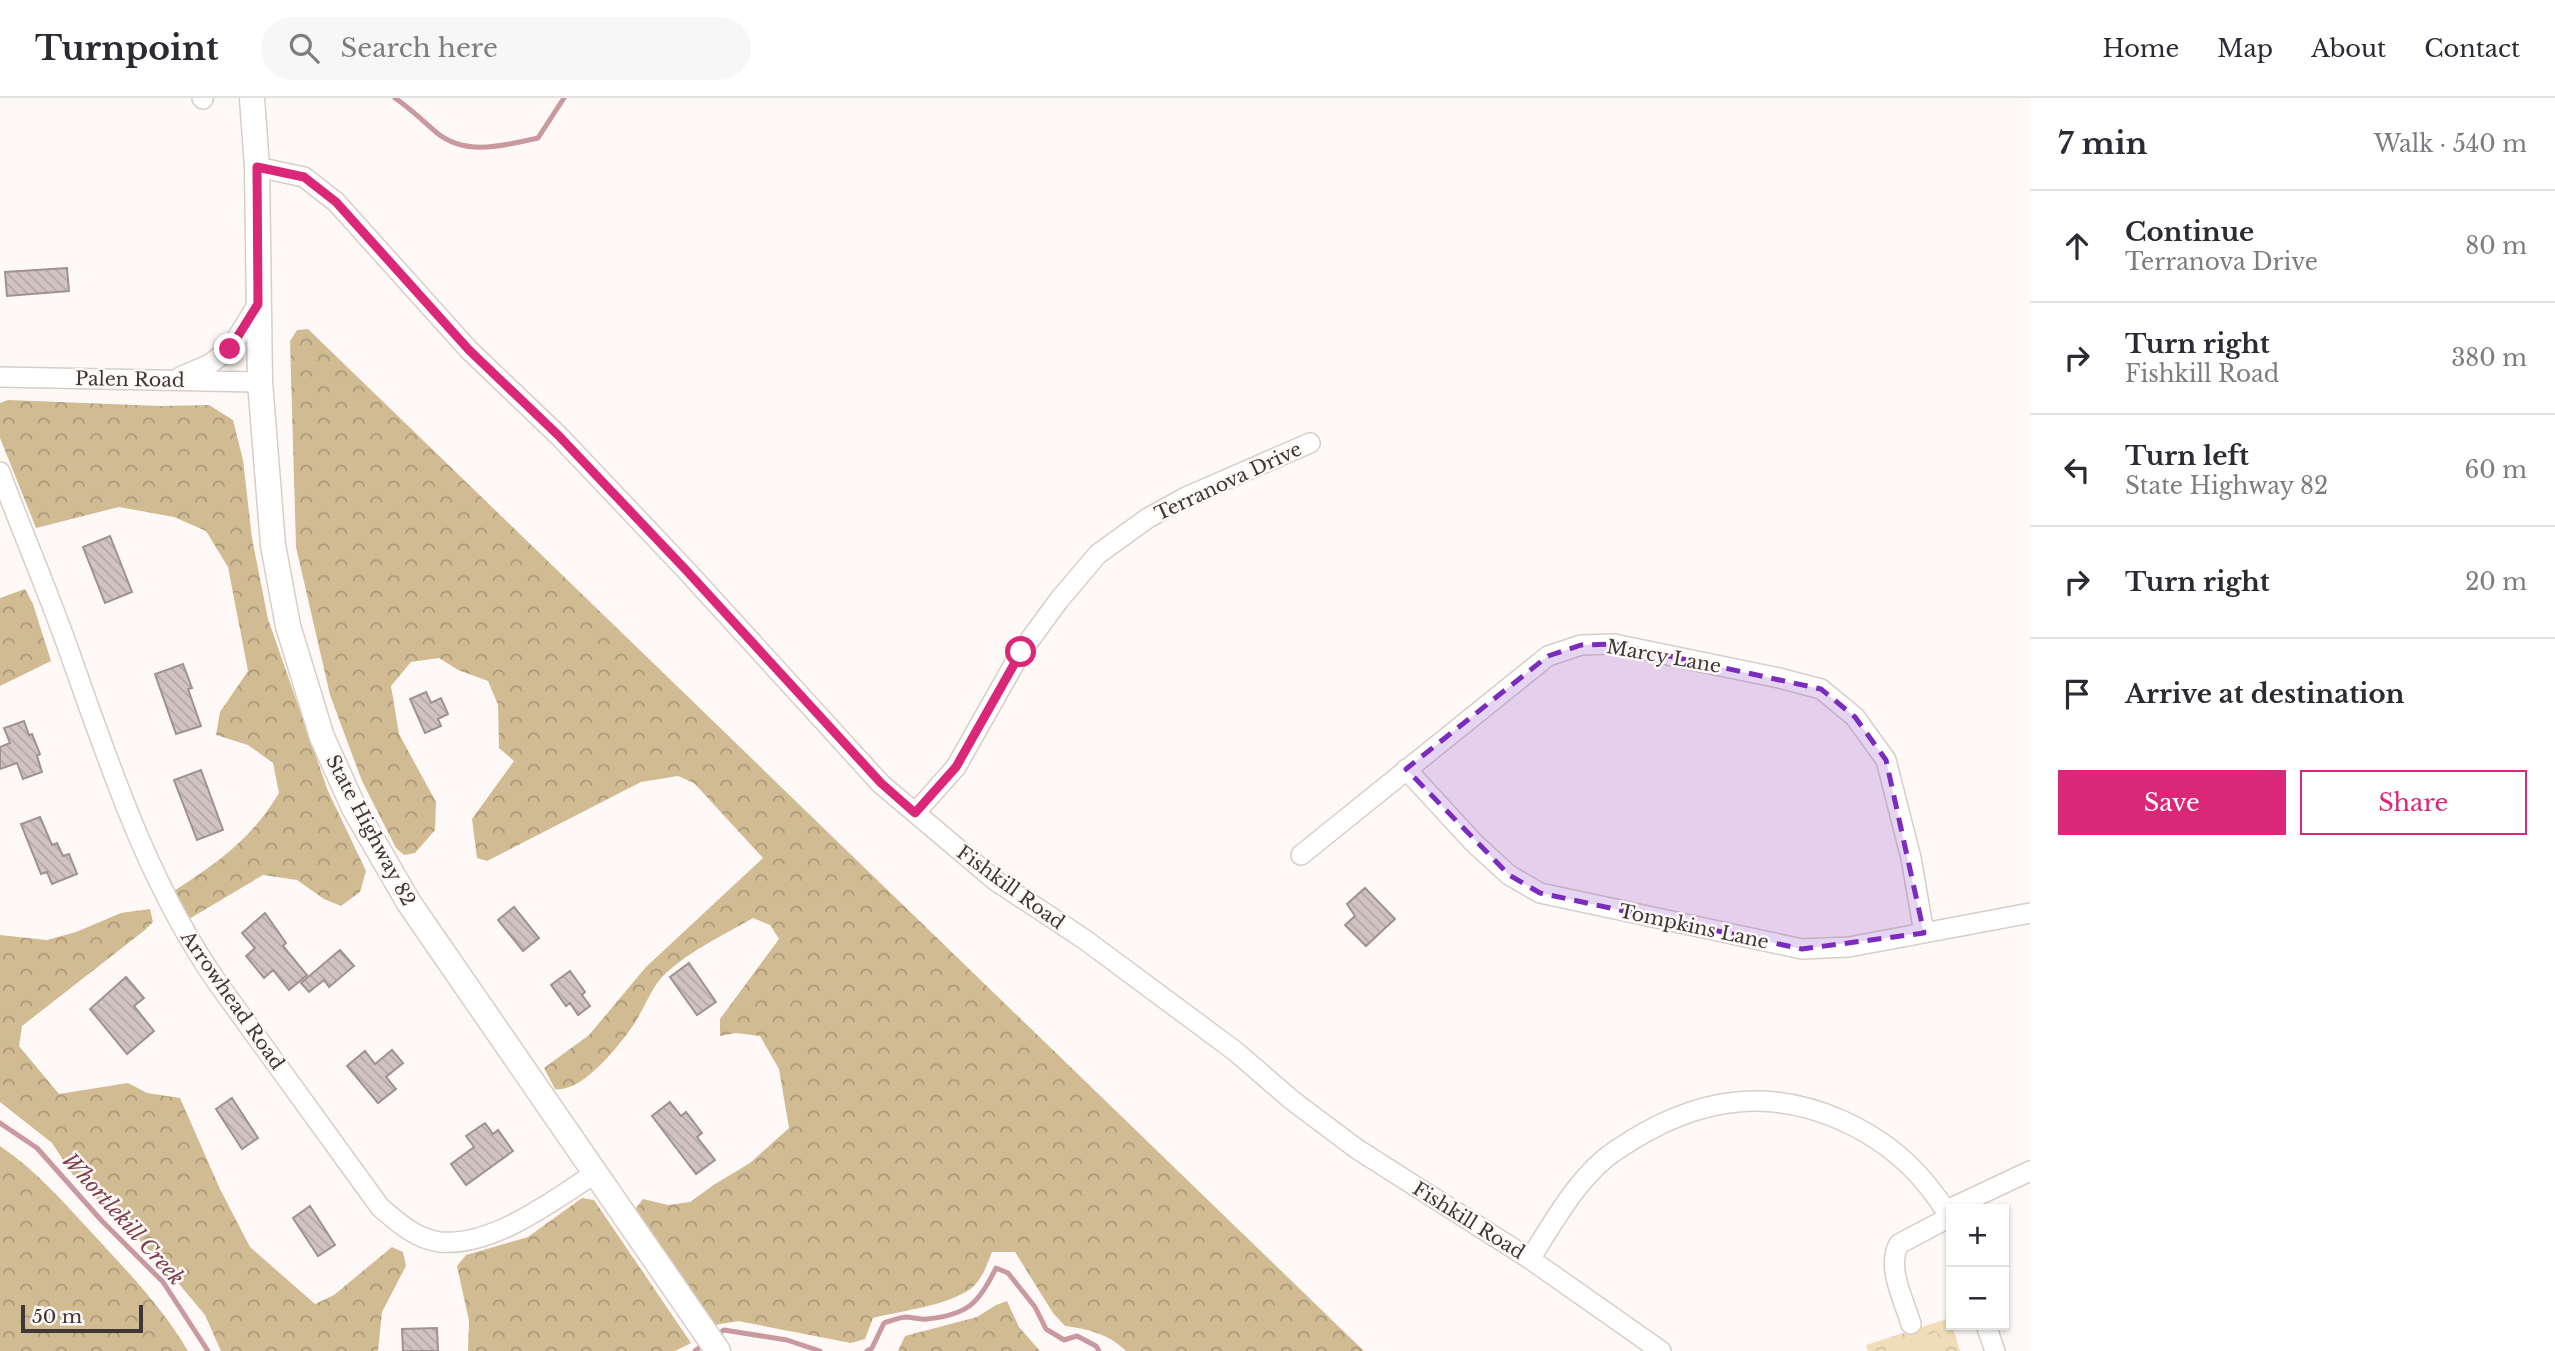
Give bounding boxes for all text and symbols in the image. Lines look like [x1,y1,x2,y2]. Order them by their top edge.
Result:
search box [261,17,751,80]
text: Turnpoint [35,28,219,69]
icon: search [285,29,323,67]
text: Search here [341,32,498,64]
text: Home [2103,34,2179,63]
text: Map [2217,34,2273,63]
text: About [2311,34,2386,63]
text: Contact [2424,34,2520,63]
text: 7 min [2058,125,2147,162]
text: Walk · 540 m [2374,130,2527,158]
text: Continue [2125,216,2254,248]
icon: ahead [2058,227,2096,265]
text: 80 m [2465,232,2527,260]
text: Terranova Drive [2125,248,2318,276]
text: Turn right [2125,328,2270,360]
route end [214,333,245,364]
icon: right [2058,339,2096,377]
text: 380 m [2451,344,2527,372]
text: Fishkill Road [2125,360,2279,388]
street label: Palen Road [75,367,185,392]
street label: Terranova Drive [1151,437,1305,526]
text: Turn left [2125,440,2249,472]
icon: left [2058,451,2096,489]
text: 60 m [2465,456,2527,484]
text: State Highway 82 [2125,472,2328,500]
icon: right [2058,563,2096,601]
text: Turn right [2125,566,2270,598]
text: 20 m [2465,568,2527,596]
street label: Marcy Lane [1605,635,1723,678]
route start [1005,636,1036,667]
icon: arrive [2058,675,2096,713]
text: Arrive at destination [2125,678,2405,710]
street label: State Highway 82 [321,751,420,910]
button: Save [2058,770,2286,835]
button: Share [2300,770,2527,835]
street label: Fishkill Road [952,841,1069,934]
street label: Tompkins Lane [1617,899,1771,954]
street label: Arrowhead Road [176,926,289,1074]
water label: Whortlekill Creek [57,1147,189,1291]
street label: Fishkill Road [1409,1177,1529,1264]
map controls [1946,1204,2009,1330]
button: + [1946,1204,2009,1267]
button: − [1946,1267,2009,1330]
scale bar [21,1302,144,1334]
text: 50 m [32,1305,82,1328]

